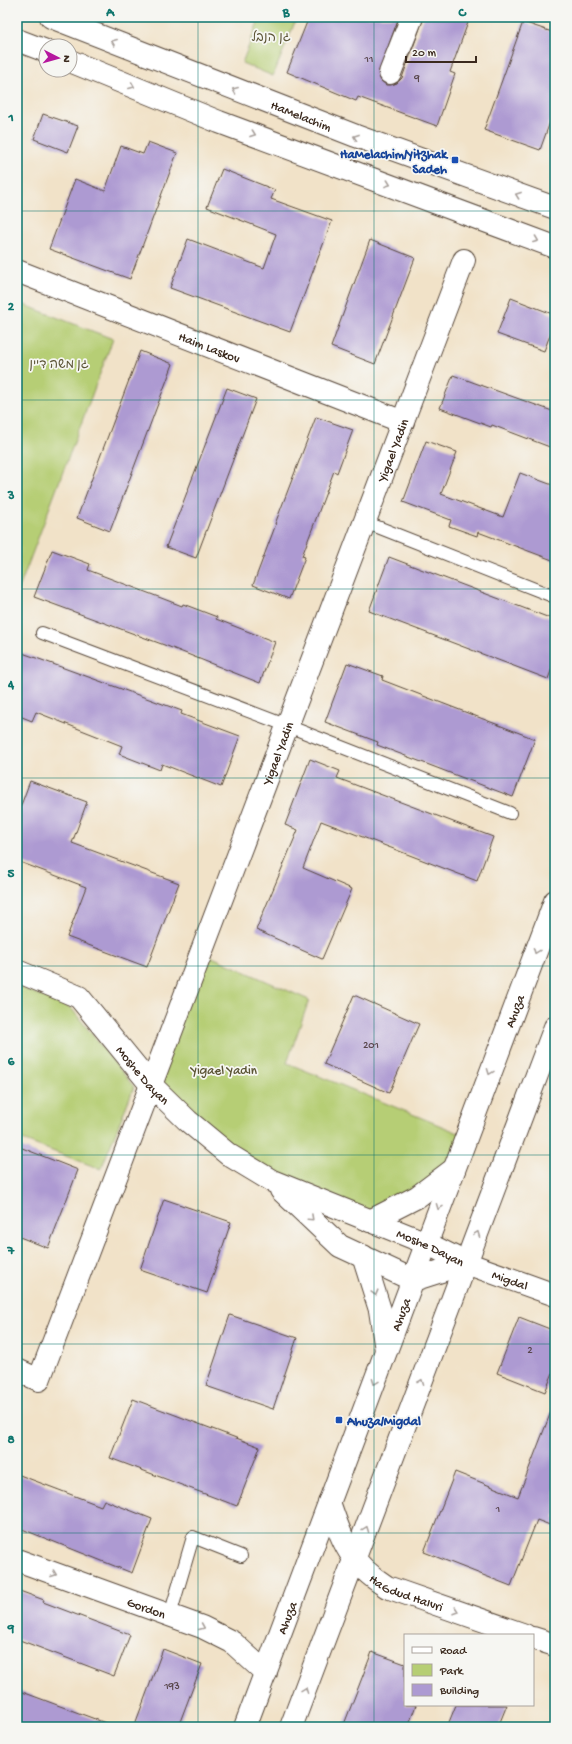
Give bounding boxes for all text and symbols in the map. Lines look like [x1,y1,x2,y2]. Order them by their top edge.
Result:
text: A [105,6,115,21]
text: B [282,6,291,21]
text: C [457,6,467,21]
park label: גן הנבל [251,30,291,46]
north arrow [38,38,78,78]
scale bar [406,38,476,64]
one-way arrow [111,39,118,47]
text: 20 m [412,47,437,61]
house number: 11 [364,54,373,66]
text: N [60,55,72,63]
house number: 9 [413,73,420,85]
one-way arrow [129,82,136,90]
one-way arrow [231,87,238,95]
street label: HaMelachim [268,98,333,136]
text: 1 [7,111,14,126]
one-way arrow [249,130,256,138]
one-way arrow [353,133,360,141]
place label: HaMelachim/Yitzhak Sadeh [340,148,449,178]
marker: HaMelachim/Yitzhak Sadeh [450,155,460,165]
one-way arrow [384,180,391,188]
one-way arrow [515,191,522,199]
one-way arrow [532,235,539,243]
text: 2 [8,300,15,315]
street label: Haim Laskov [176,330,242,368]
park label: גן משה דיין [29,358,89,373]
street label: Yigael Yadin [375,416,413,485]
text: 3 [7,489,15,504]
text: 4 [7,678,15,693]
street label: Yigael Yadin [260,719,298,788]
text: 5 [8,867,15,882]
one-way arrow [533,947,541,954]
street label: Ahuza [503,993,529,1030]
house number: 201 [363,1040,379,1052]
street label: Moshe Dayan [112,1044,172,1109]
text: 6 [8,1055,15,1070]
park label: Yigael Yadin [190,1064,258,1079]
one-way arrow [487,1069,495,1076]
one-way arrow [436,1204,444,1211]
one-way arrow [306,1213,313,1220]
street label: Moshe Dayan [394,1227,467,1271]
one-way arrow [472,1230,481,1237]
text: 7 [7,1244,16,1259]
street label: Migdal [490,1268,530,1295]
one-way arrow [370,1289,379,1296]
street label: Ahuza [389,1296,416,1333]
house number: 2 [527,1345,533,1357]
one-way arrow [371,1378,379,1385]
one-way arrow [417,1378,425,1385]
marker: Ahuza/Migdal [334,1415,344,1425]
place label: Ahuza/Migdal [346,1415,421,1430]
text: 8 [7,1433,15,1448]
house number: 1 [495,1504,500,1516]
one-way arrow [361,1526,369,1533]
one-way arrow [50,1569,57,1577]
street label: HaGdud HaIvri [365,1572,445,1616]
street label: Gordon [124,1595,168,1624]
street label: Ahuza [276,1599,302,1637]
one-way arrow [452,1606,459,1615]
text: 9 [7,1622,15,1637]
one-way arrow [199,1623,206,1631]
legend [404,1634,534,1706]
text: Road [440,1645,467,1659]
text: Park [439,1665,465,1679]
house number: 193 [163,1681,180,1693]
text: Building [439,1685,479,1699]
one-way arrow [301,1687,309,1694]

